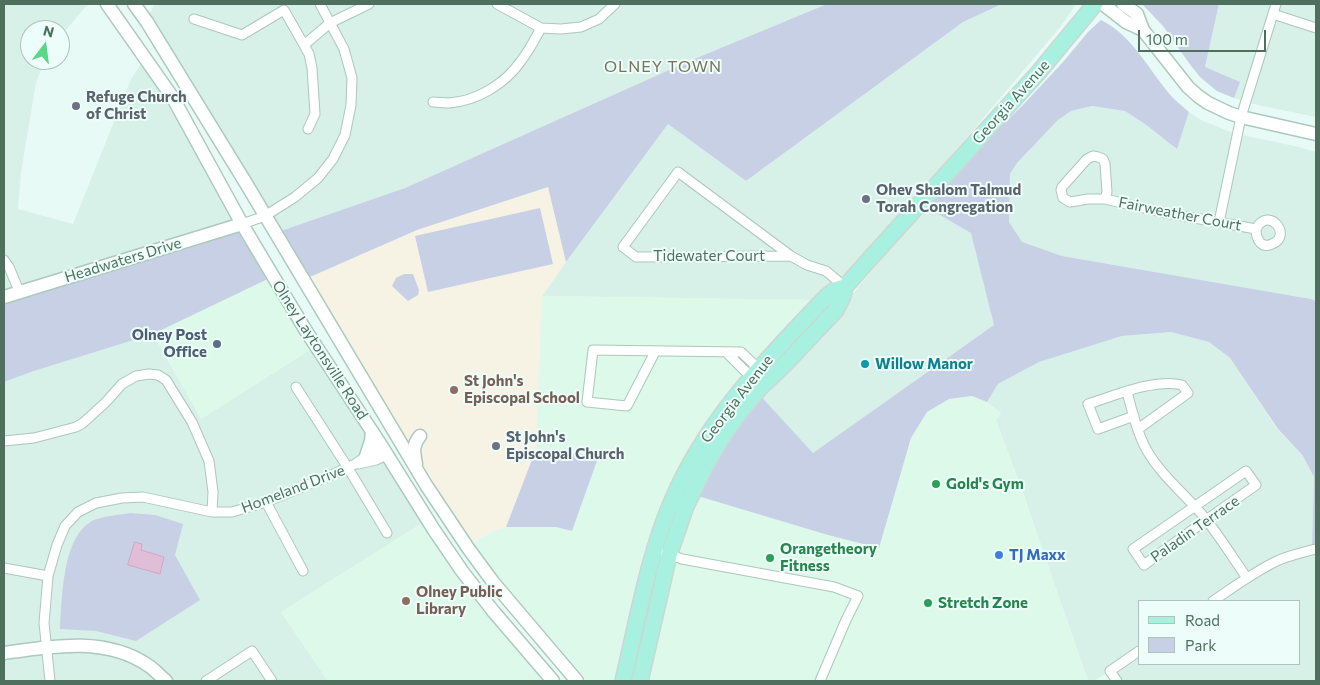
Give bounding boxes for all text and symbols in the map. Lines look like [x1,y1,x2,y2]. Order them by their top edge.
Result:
north arrow [20,20,70,70]
scale bar [1140,20,1268,52]
text: N [41,21,56,41]
text: 100 m [1146,30,1188,48]
street label: Georgia Avenue [969,56,1053,148]
district label: OLNEY TOWN [603,57,723,77]
place label: Refuge Church of Christ [86,88,187,123]
marker: Refuge Church of Christ [70,100,82,112]
place label: Ohev Shalom Talmud Torah Congregation [876,181,1021,216]
marker: Ohev Shalom Talmud Torah Congregation [860,193,872,205]
street label: Fairweather Court [1117,193,1243,235]
street label: Headwaters Drive [63,234,183,286]
street label: Tidewater Court [653,247,765,265]
street label: Olney Laytonsville Road [268,277,372,423]
place label: Olney Post Office [132,326,207,361]
marker: Olney Post Office [211,338,223,350]
street label: Georgia Avenue [697,351,777,447]
place label: Willow Manor [875,355,973,373]
marker: Willow Manor [859,358,871,370]
place label: St John's Episcopal School [464,372,580,407]
marker: St John's Episcopal School [448,384,460,396]
place label: St John's Episcopal Church [506,428,624,463]
marker: St John's Episcopal Church [490,440,502,452]
street label: Homeland Drive [239,461,347,517]
place label: Gold's Gym [946,475,1024,493]
marker: Gold's Gym [930,478,942,490]
street label: Paladin Terrace [1147,492,1243,566]
place label: Orangetheory Fitness [780,540,877,575]
place label: TJ Maxx [1009,546,1066,564]
marker: TJ Maxx [993,549,1005,561]
marker: Orangetheory Fitness [764,552,776,564]
place label: Olney Public Library [416,583,502,618]
place label: Stretch Zone [938,594,1028,612]
marker: Olney Public Library [400,595,412,607]
marker: Stretch Zone [922,597,934,609]
legend [1138,600,1300,665]
text: Road [1185,611,1220,629]
text: Park [1185,636,1216,654]

